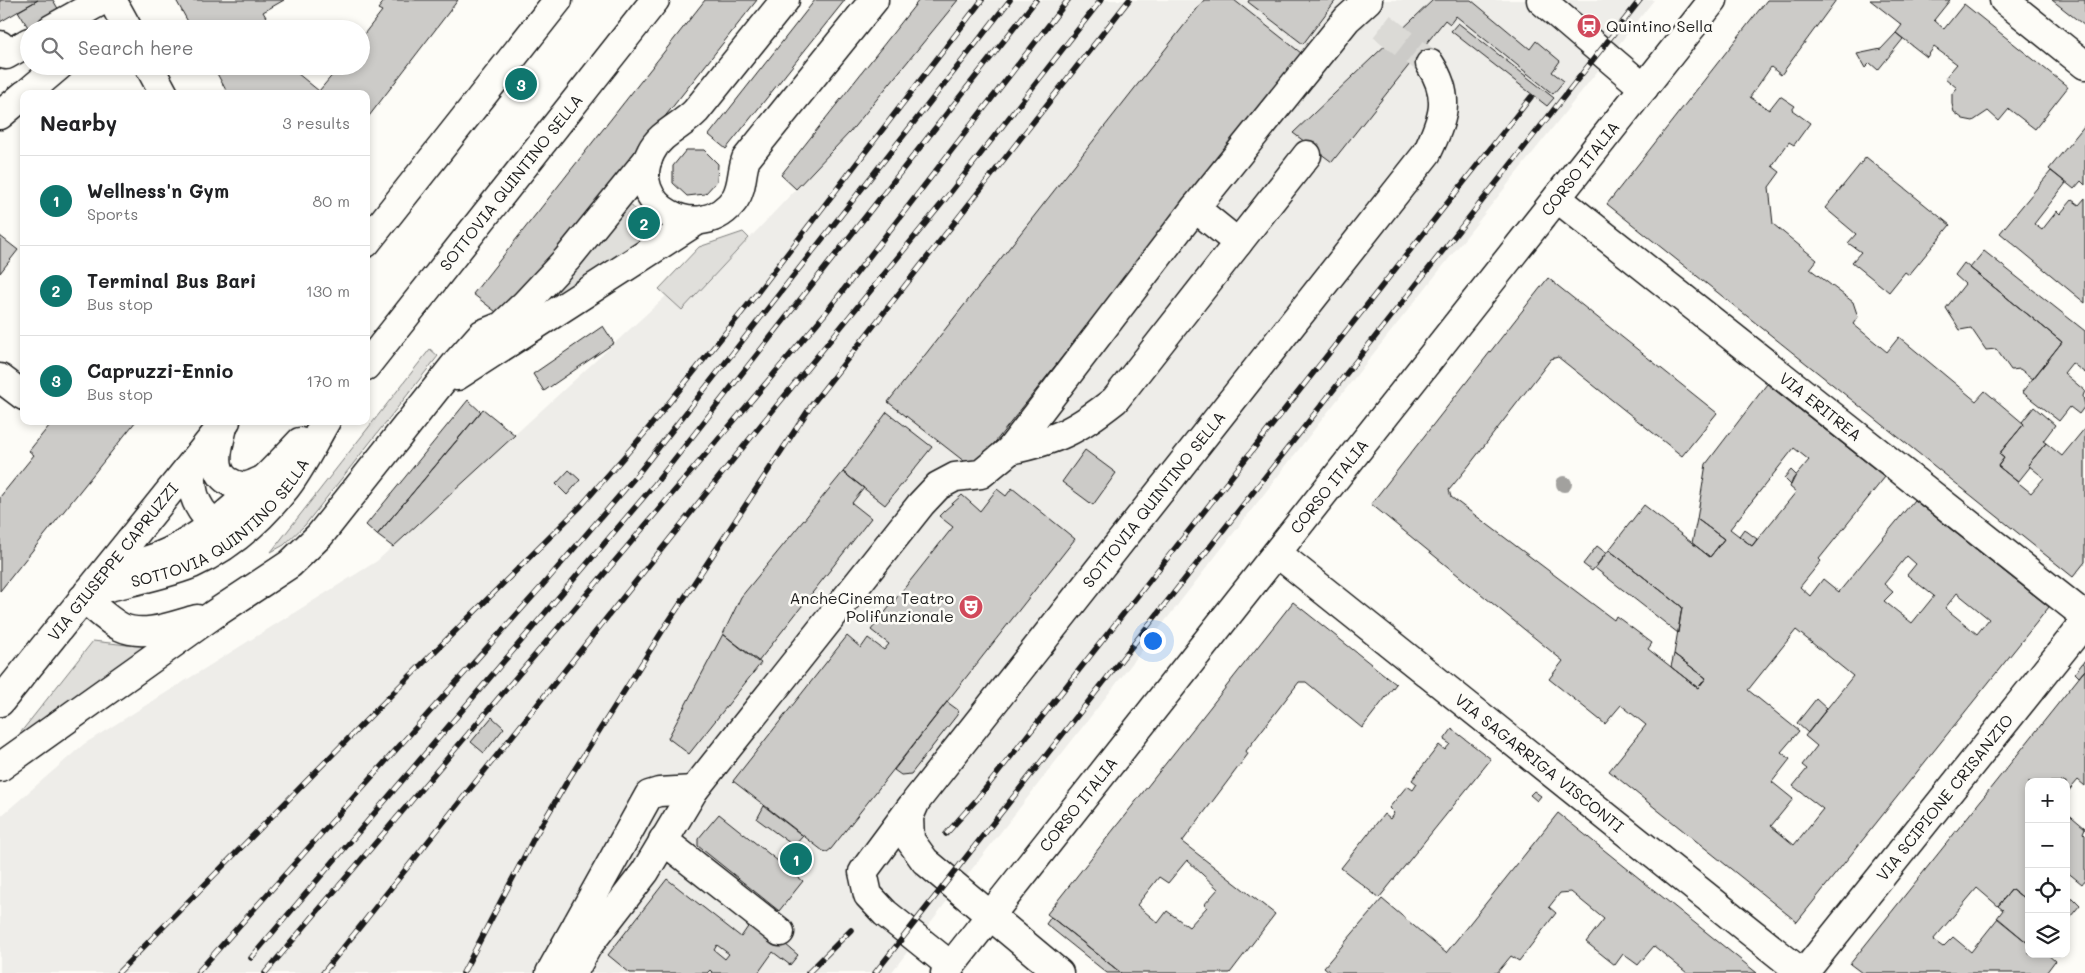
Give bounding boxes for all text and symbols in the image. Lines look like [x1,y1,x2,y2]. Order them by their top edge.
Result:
station icon: Quintino Sella [1576,13,1602,39]
place label: Quintino Sella [1606,15,1713,36]
search box [20,20,370,75]
icon: search [38,34,66,62]
text: Search here [78,35,194,60]
pin: 3 [505,65,537,103]
street label: SOTTOVIA QUINTINO SELLA [434,89,587,275]
text: Nearby [40,109,117,136]
text: 3 results [282,112,350,133]
street label: CORSO ITALIA [1536,117,1623,220]
text: Wellness'n Gym [87,178,229,203]
text: 1 [52,190,60,211]
text: 80 m [313,190,350,211]
text: Sports [87,203,138,224]
pin: 2 [628,204,660,242]
text: Terminal Bus Bari [87,268,256,293]
text: 2 [52,280,60,301]
text: 130 m [306,280,350,301]
text: Bus stop [87,293,153,314]
text: Capruzzi-Ennio [87,358,233,383]
street label: VIA ERITREA [1775,367,1866,445]
text: 3 [51,370,61,391]
text: 170 m [306,370,350,391]
text: Bus stop [87,383,153,404]
street label: SOTTOVIA QUINTINO SELLA [1077,406,1230,592]
street label: CORSO ITALIA [1285,434,1373,538]
street label: SOTTOVIA QUINTINO SELLA [128,454,313,591]
street label: VIA GIUSEPPE CAPRUZZI [43,478,182,645]
place label: AncheCinema Teatro Polifunzionale [789,587,954,626]
theatre icon: AncheCinema Teatro Polifunzionale [958,594,984,620]
your location [1140,628,1166,654]
street label: VIA SAGARRIGA VISCONTI [1451,689,1628,836]
street label: VIA SCIPIONE CRISANZIO [1871,709,2017,885]
street label: CORSO ITALIA [1034,752,1122,855]
map controls [2025,778,2070,958]
button: + [2025,778,2070,823]
button: − [2025,823,2070,868]
pin: 1 [780,840,812,878]
button: locate [2025,868,2070,913]
button: layers [2025,913,2070,958]

